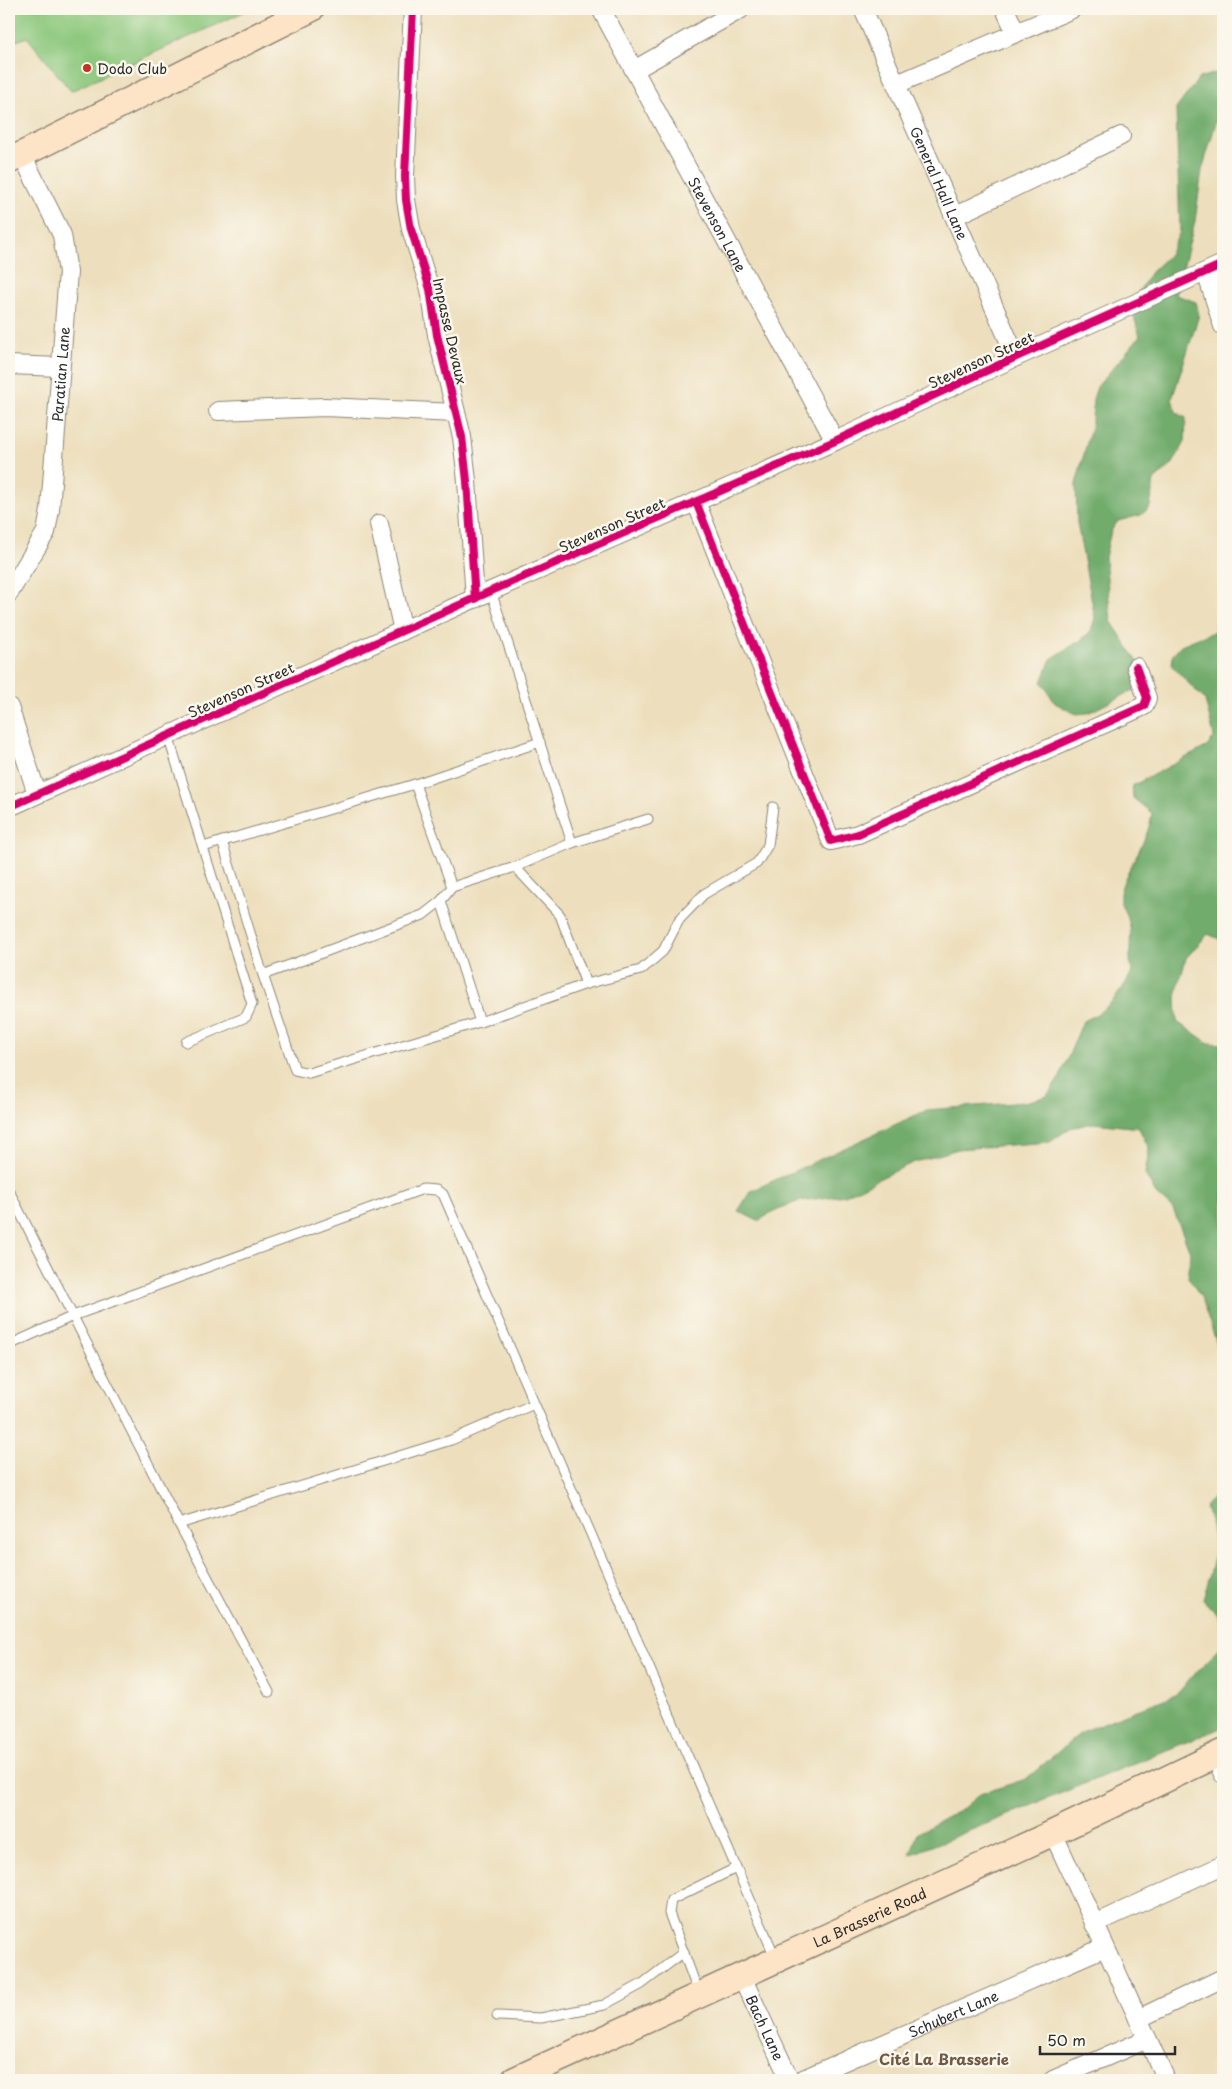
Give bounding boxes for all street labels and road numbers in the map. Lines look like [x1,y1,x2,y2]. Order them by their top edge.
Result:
street label: General Hall Lane [905,123,974,243]
street label: Stevenson Lane [683,173,752,276]
street label: Impasse Devaux [428,276,472,386]
street label: Paratian Lane [46,326,74,422]
street label: Stevenson Street [925,326,1037,394]
street label: Stevenson Street [556,492,669,558]
street label: Stevenson Street [185,657,298,723]
street label: La Brasserie Road [809,1882,930,1952]
street label: Schubert Lane [905,1984,1002,2042]
street label: Bach Lane [741,1991,790,2064]

